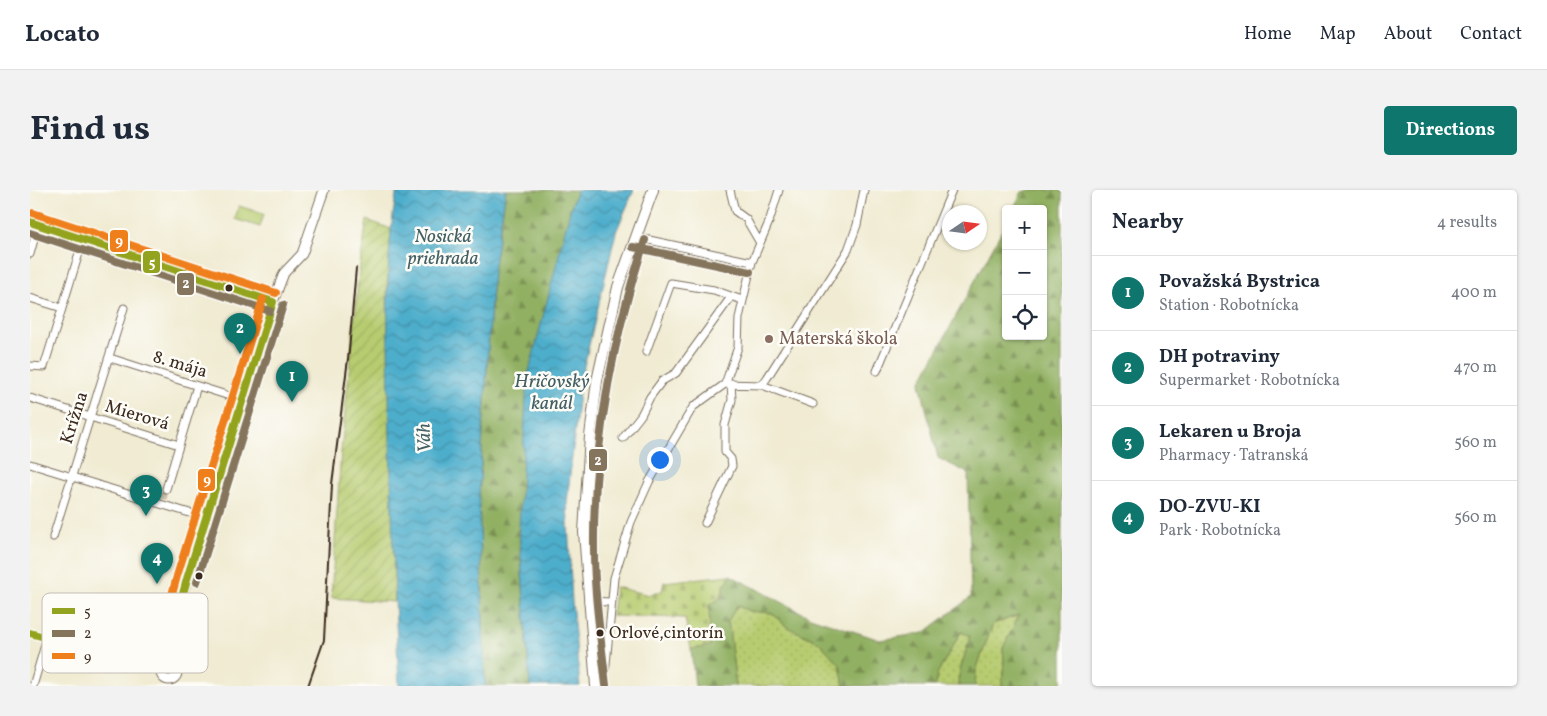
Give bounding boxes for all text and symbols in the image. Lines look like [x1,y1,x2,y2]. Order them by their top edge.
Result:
text: Locato [25,18,100,52]
text: Home [1244,22,1292,47]
text: Map [1320,22,1356,47]
text: About [1384,22,1432,47]
text: Contact [1460,22,1522,47]
text: Find us [30,106,150,154]
button: Directions [1384,106,1517,155]
north arrow [942,205,987,250]
map controls [1002,205,1047,340]
button: + [1002,205,1047,250]
text: Nearby [1112,208,1183,237]
text: 4 results [1437,212,1497,234]
water label: Nosická priehrada [408,224,478,272]
line badge: 9 [109,229,129,253]
text: 9 [115,233,123,252]
line badge: 5 [142,250,161,274]
button: − [1002,250,1047,295]
text: 5 [149,254,156,273]
text: Považská Bystrica [1159,269,1320,295]
line badge: 2 [176,272,195,296]
text: 2 [182,275,190,294]
text: 1 [1125,282,1131,304]
text: 400 m [1451,282,1497,304]
unlabelled marker [224,283,234,293]
button: locate [1002,295,1047,340]
text: Station · Robotnícka [1159,295,1299,317]
pin: 2 [224,313,256,354]
place label: Materská škola [779,327,898,352]
marker: Materská škola [763,333,775,345]
text: DH potraviny [1159,344,1280,370]
street label: 8. mája [150,345,210,385]
text: 2 [1124,357,1132,379]
text: 470 m [1453,357,1497,379]
pin: 1 [276,361,308,402]
water label: Hričovský kanál [514,369,590,417]
text: Supermarket · Robotnícka [1159,370,1340,392]
street label: Krížna [55,388,95,447]
street label: Mierová [102,394,172,438]
text: Lekaren u Broja [1159,419,1301,445]
water label: Váh [411,423,439,453]
text: 3 [1124,432,1132,454]
text: 560 m [1454,432,1497,454]
text: Pharmacy · Tatranská [1159,445,1309,467]
your location [647,447,673,473]
line badge: 2 [588,448,608,472]
text: 2 [594,452,602,471]
line badge: 9 [197,468,216,492]
text: 9 [203,472,211,491]
pin: 3 [130,475,162,516]
text: DO-ZVU-KI [1159,494,1261,520]
text: 4 [1123,507,1133,529]
text: 560 m [1454,507,1497,529]
text: Park · Robotnícka [1159,520,1281,542]
pin: 4 [141,543,173,584]
unlabelled marker [194,571,204,581]
legend [42,593,208,673]
text: 5 [84,603,91,622]
place label: Orlové,cintorín [609,622,724,645]
text: 2 [84,625,92,644]
marker: Orlové,cintorín [595,628,605,638]
text: 9 [84,648,91,667]

